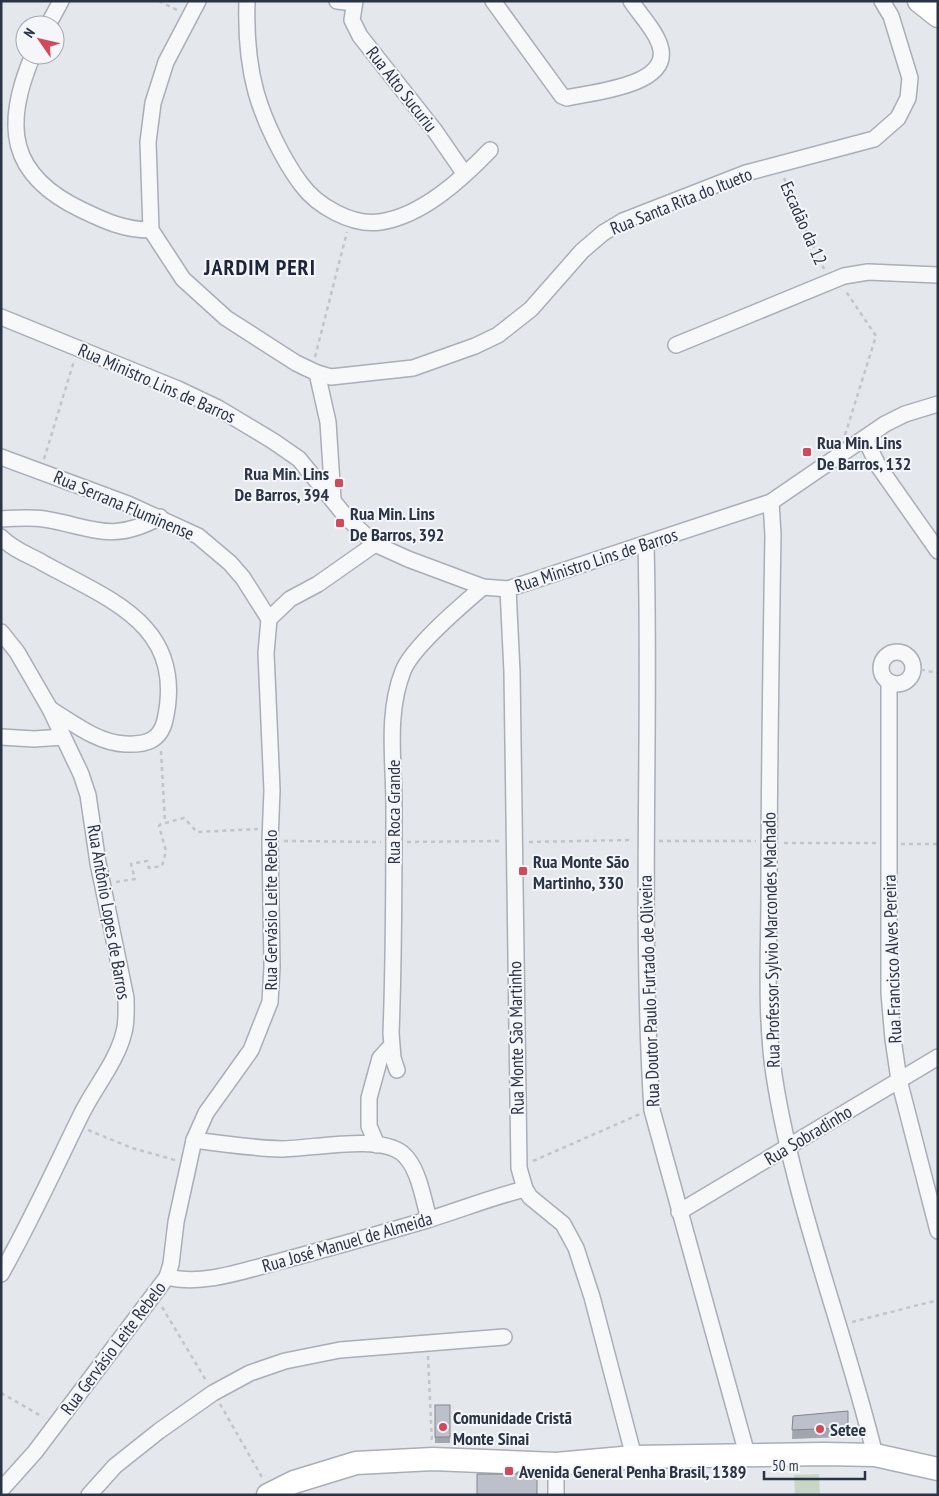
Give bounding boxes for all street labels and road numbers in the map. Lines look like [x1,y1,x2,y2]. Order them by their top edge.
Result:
street label: Rua Alto Sucuriu [361,42,443,136]
street label: Rua Santa Rita do Itueto [607,162,756,240]
street label: Escadão da 12 [775,178,833,268]
street label: Rua Ministro Lins de Barros [75,338,239,428]
street label: Rua Serrana Fluminense [50,465,198,545]
street label: Rua Ministro Lins de Barros [512,523,680,597]
street label: Rua Roca Grande [382,760,405,864]
street label: Rua Professor Sylvio Marcondes Machado [757,812,785,1068]
street label: Rua Antônio Lopes de Barros [82,823,136,1001]
street label: Rua Gervásio Leite Rebelo [259,829,282,991]
street label: Rua Francisco Alves Pereira [878,874,906,1044]
street label: Rua Doutor Paulo Furtado de Oliveira [633,875,665,1107]
street label: Rua Monte São Martinho [503,961,529,1115]
street label: Rua Sobradinho [760,1100,856,1170]
street label: Rua José Manuel de Almeida [259,1207,435,1277]
street label: Rua Gervásio Leite Rebelo [55,1277,171,1419]

